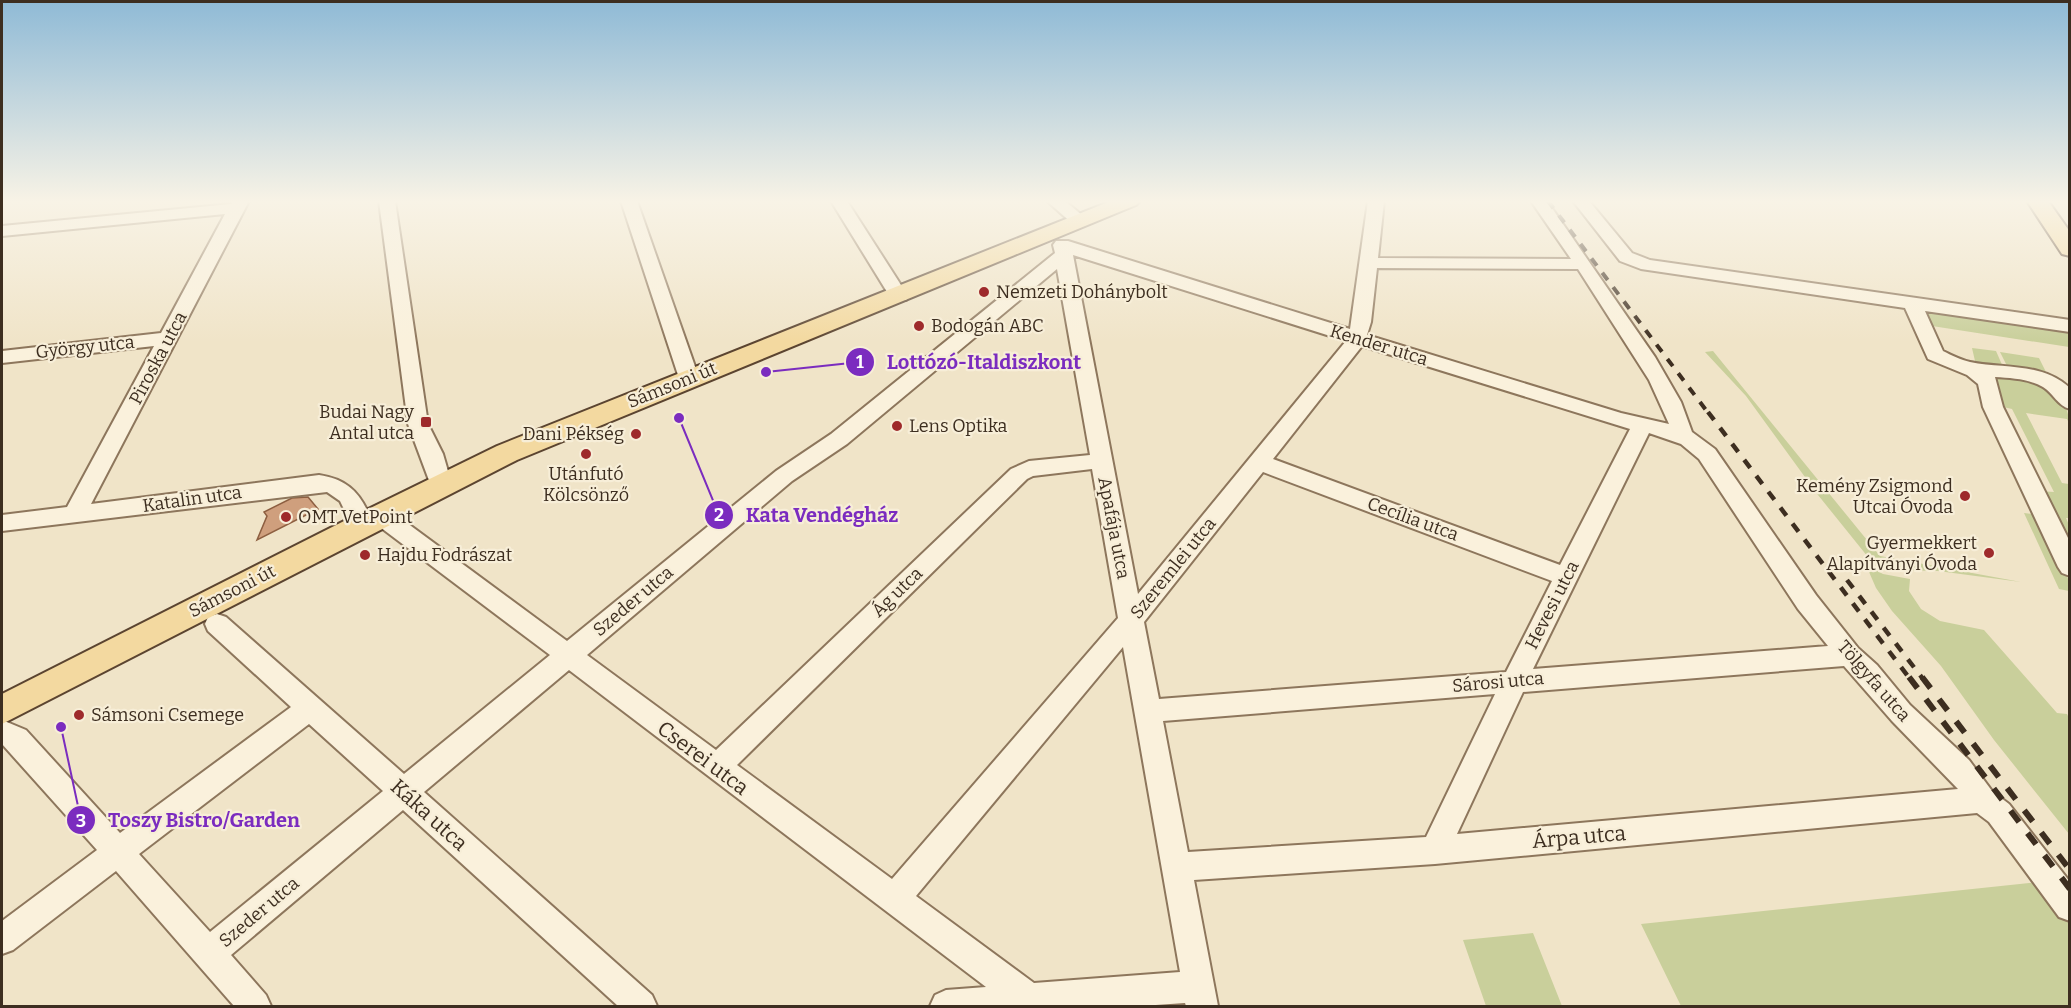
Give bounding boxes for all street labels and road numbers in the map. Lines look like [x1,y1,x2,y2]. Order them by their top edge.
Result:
street label: Piroska utca [124,308,192,408]
street label: Kender utca [1327,320,1431,370]
street label: György utca [34,331,136,363]
street label: Sámsoni út [624,357,720,413]
street label: Apafája utca [1093,475,1135,581]
street label: Katalin utca [141,481,243,517]
street label: Cecília utca [1364,492,1462,546]
street label: Szeremlei utca [1125,513,1221,623]
street label: Hevesi utca [1520,557,1584,653]
street label: Sámsoni út [185,560,279,622]
street label: Szeder utca [589,561,678,641]
street label: Ág utca [867,562,927,621]
street label: Tölgyfa utca [1833,636,1915,726]
street label: Sárosi utca [1451,667,1545,697]
street label: Cserei utca [652,715,754,801]
street label: Káka utca [385,774,473,857]
street label: Árpa utca [1531,820,1627,854]
street label: Szeder utca [215,872,304,952]

